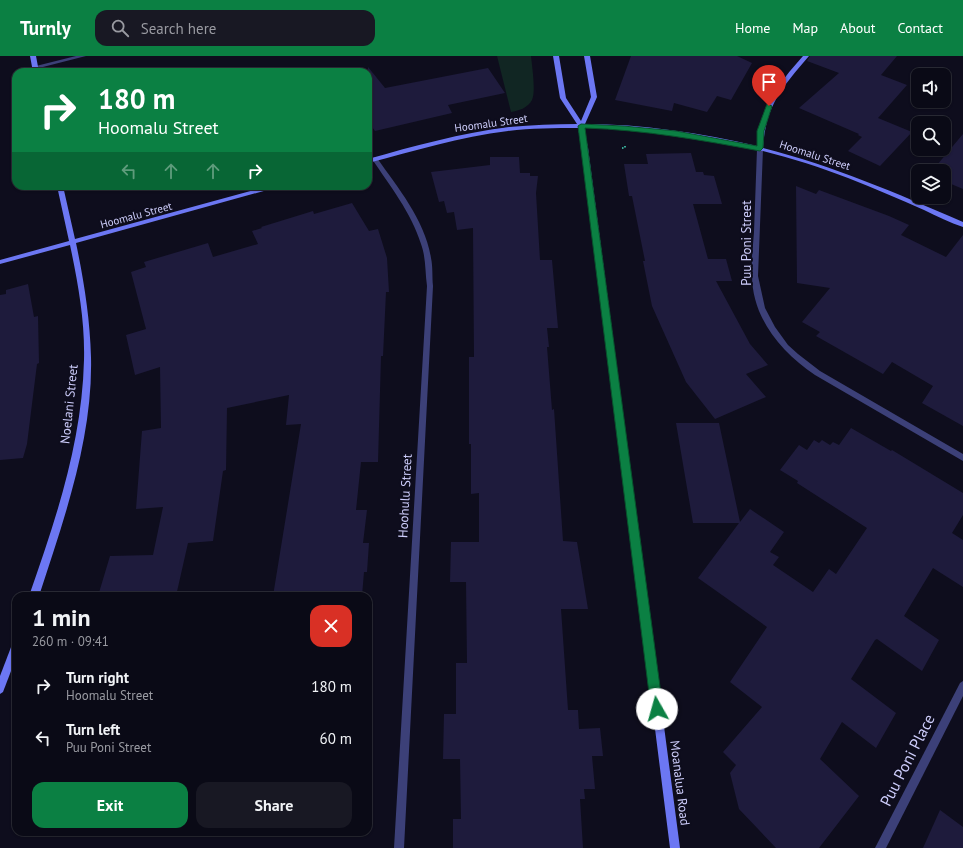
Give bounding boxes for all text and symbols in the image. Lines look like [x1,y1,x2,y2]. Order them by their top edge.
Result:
search box [95,10,375,46]
text: Turnly [20,16,71,40]
icon: search [109,17,131,39]
text: Search here [141,19,216,38]
text: Home [735,19,770,37]
text: Map [792,19,818,37]
text: About [840,19,876,37]
text: Contact [898,19,943,37]
pin [752,65,786,106]
map controls [911,68,951,204]
button: sound [911,68,951,108]
icon: arrive [758,71,780,93]
text: 180 m [98,80,175,117]
icon: right [32,84,84,136]
street label: Hoomalu Street [454,111,529,135]
text: Hoomalu Street [98,116,219,139]
button: search [911,116,951,156]
street label: Hoomalu Street [778,137,852,173]
icon: left [118,160,140,182]
icon: ahead [160,160,182,182]
icon: ahead [202,160,224,182]
icon: right [244,160,266,182]
button: layers [911,164,951,204]
street label: Hoomalu Street [99,199,174,231]
street label: Puu Poni Street [738,200,755,286]
street label: Noelani Street [56,363,82,445]
street label: Hoohulu Street [394,453,416,539]
text: 1 min [32,602,91,633]
button: close [310,605,352,647]
text: 260 m · 09:41 [32,633,109,650]
text: Turn right [66,668,129,687]
icon: right [32,675,54,697]
text: 180 m [311,677,352,696]
text: Hoomalu Street [66,687,153,704]
position arrow [636,688,678,730]
street label: Puu Poni Place [875,711,939,809]
text: Turn left [66,720,120,739]
icon: left [32,727,54,749]
text: 60 m [319,729,352,748]
text: Puu Poni Street [66,739,151,756]
street label: Moanalua Road [666,740,694,826]
button: Exit [32,782,188,828]
button: Share [196,782,352,828]

